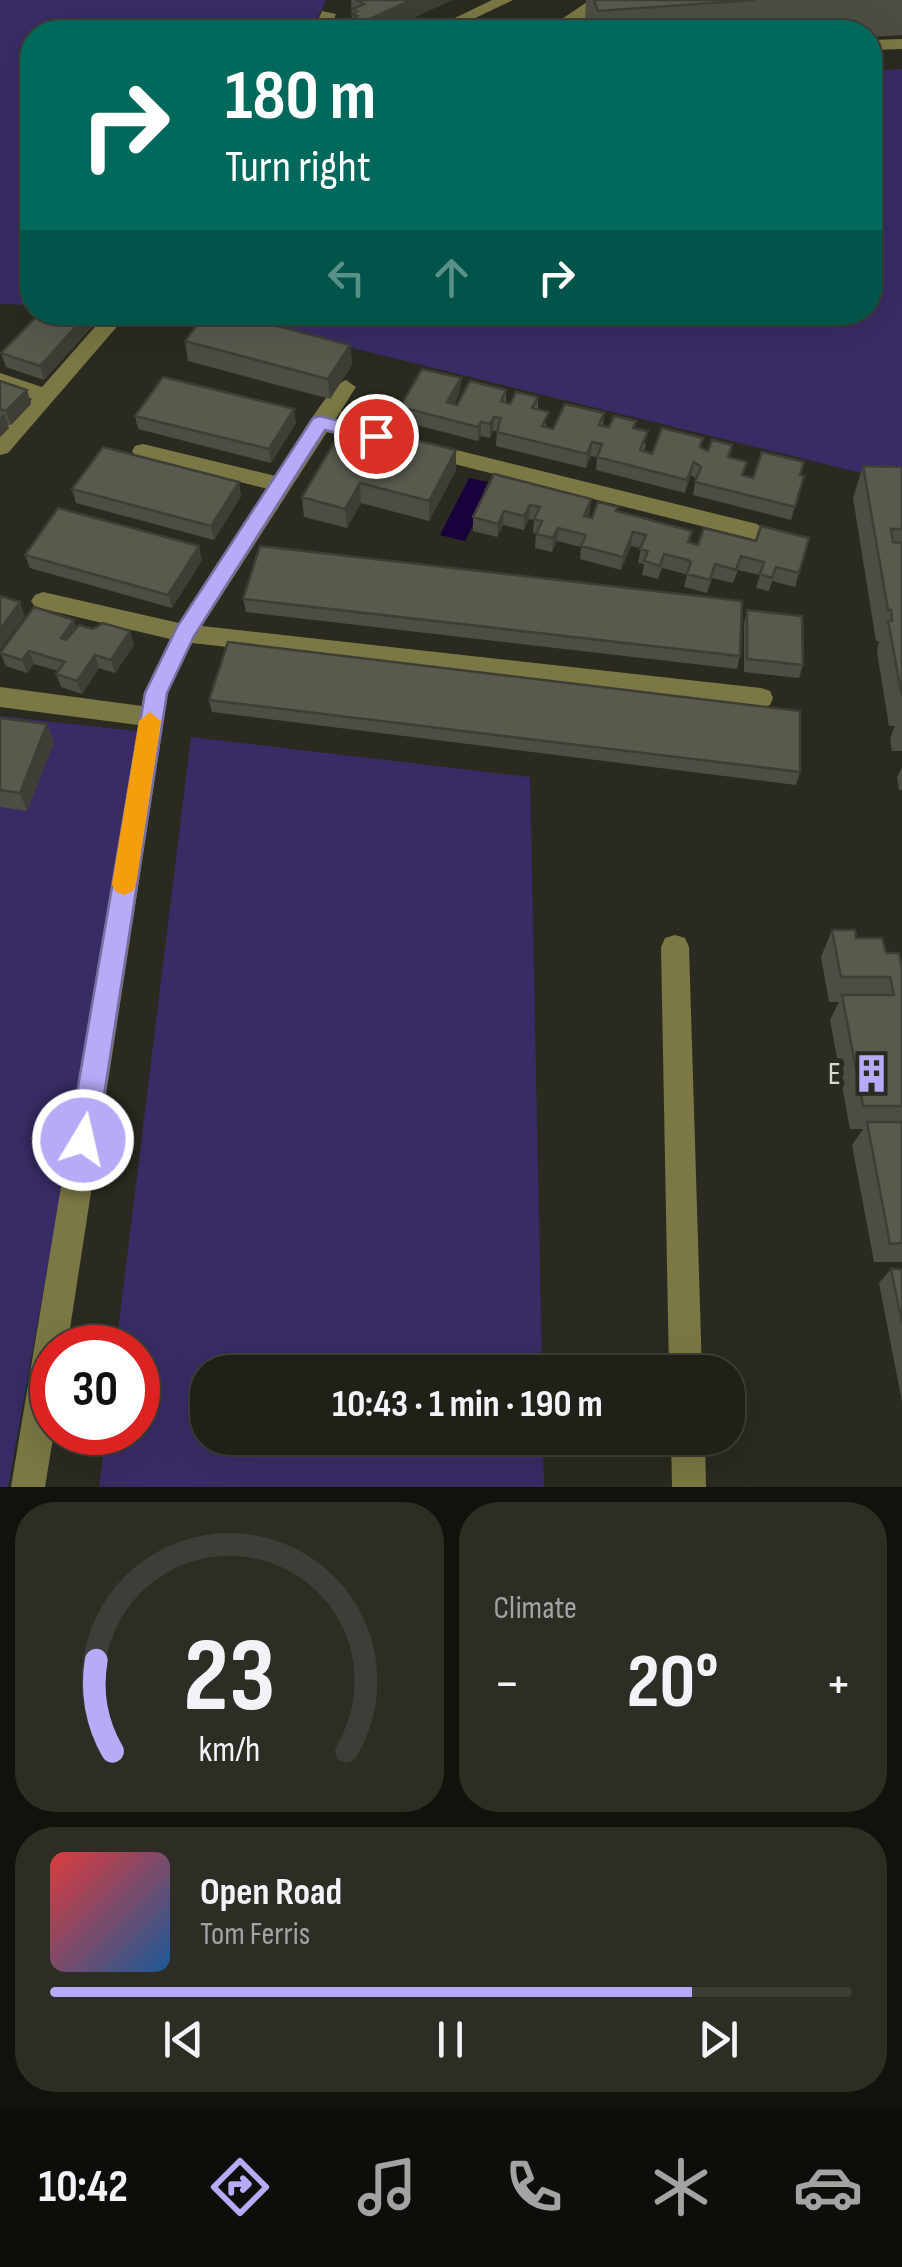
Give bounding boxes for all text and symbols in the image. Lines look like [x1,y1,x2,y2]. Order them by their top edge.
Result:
text: 180 m [225,55,376,139]
icon: right [60,60,190,190]
text: Turn right [225,140,371,195]
icon: left [319,250,374,305]
icon: ahead [424,250,479,305]
icon: right [529,250,584,305]
pin [334,394,419,479]
icon: arrive [349,409,404,464]
building icon: E [850,1053,892,1095]
place label: E [828,1055,841,1094]
position arrow [31,1088,135,1192]
speed limit sign: 30 [30,1325,160,1455]
text: 10:43 · 1 min · 190 m [332,1382,603,1427]
text: Climate [494,1589,577,1628]
text: 23 [183,1615,275,1740]
text: 20° [627,1638,719,1729]
text: − [494,1651,520,1718]
text: + [825,1651,852,1718]
text: km/h [198,1729,260,1772]
text: Open Road [200,1870,342,1915]
text: Tom Ferris [200,1915,310,1954]
icon: previous [156,2012,211,2067]
icon: pause [423,2012,478,2067]
icon: next [691,2012,746,2067]
icon: directions [205,2152,275,2222]
icon: music [352,2152,422,2222]
icon: phone [499,2152,569,2222]
icon: climate [646,2152,716,2222]
icon: car [793,2152,863,2222]
text: 10:42 [39,2160,128,2215]

